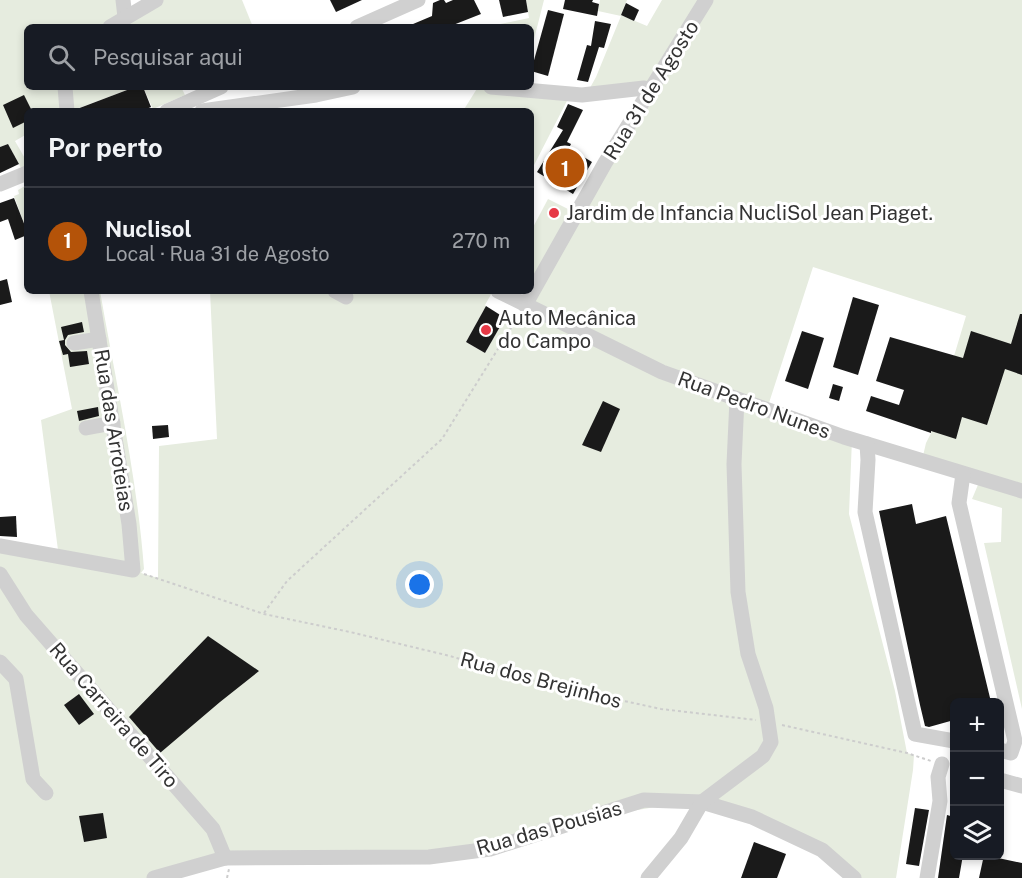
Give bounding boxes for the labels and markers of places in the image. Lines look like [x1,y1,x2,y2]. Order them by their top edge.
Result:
pin: 1 [546,146,584,190]
place label: Jardim de Infancia NucliSol Jean Piaget. [566,201,933,225]
marker: Jardim de Infancia NucliSol Jean Piaget. [547,206,561,220]
place label: Auto Mecânica do Campo [498,306,636,353]
marker: Auto Mecânica do Campo [479,323,493,337]

